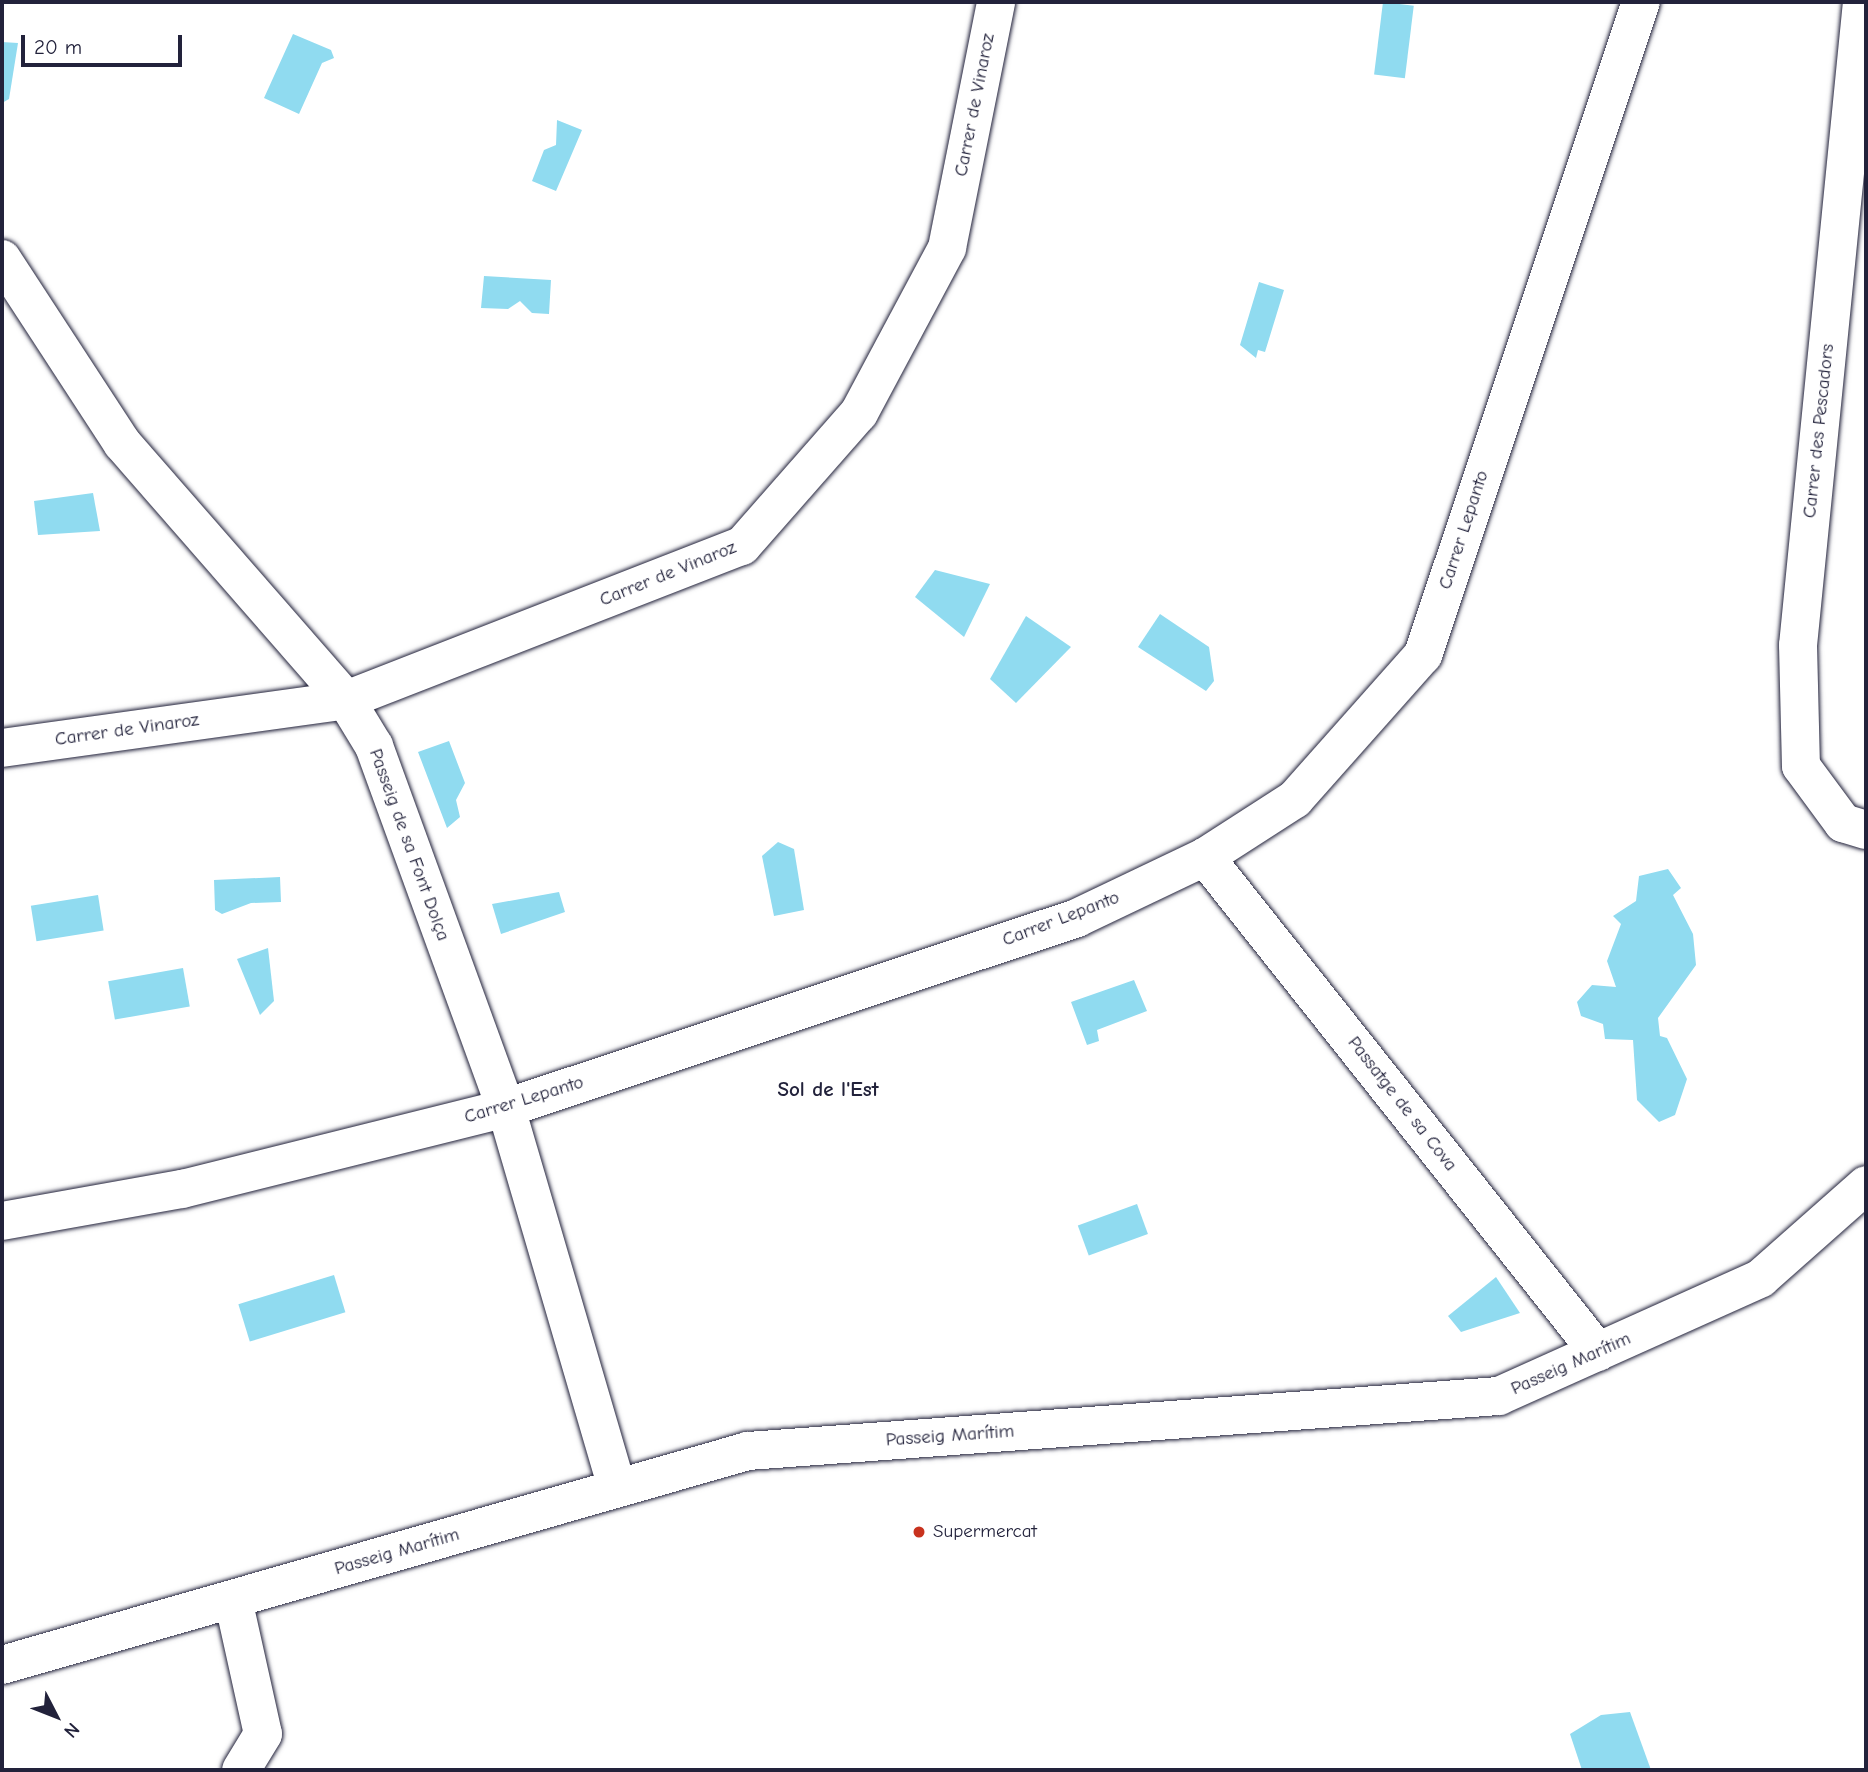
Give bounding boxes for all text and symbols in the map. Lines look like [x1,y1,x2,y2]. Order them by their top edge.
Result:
scale bar [24,21,186,65]
street label: Carrer de Vinaroz [950,32,1000,178]
text: 20 m [34,35,82,59]
street label: Carrer des Pescadors [1799,343,1839,519]
street label: Carrer Lepanto [1434,468,1494,592]
street label: Carrer de Vinaroz [596,536,740,612]
street label: Carrer de Vinaroz [53,709,201,751]
street label: Passeig de sa Font Dolça [364,746,454,944]
street label: Carrer Lepanto [999,886,1123,952]
street label: Passatge de sa Cova [1342,1032,1462,1176]
street label: Carrer Lepanto [462,1071,586,1129]
district label: Sol de l'Est [777,1076,879,1102]
street label: Passeig Marítim [1508,1327,1634,1401]
street label: Passeig Marítim [885,1420,1015,1452]
place label: Supermercat [933,1521,1037,1543]
street label: Passeig Marítim [332,1523,462,1581]
marker: Supermercat [911,1524,927,1540]
north arrow [21,1681,91,1751]
text: N [59,1718,84,1742]

